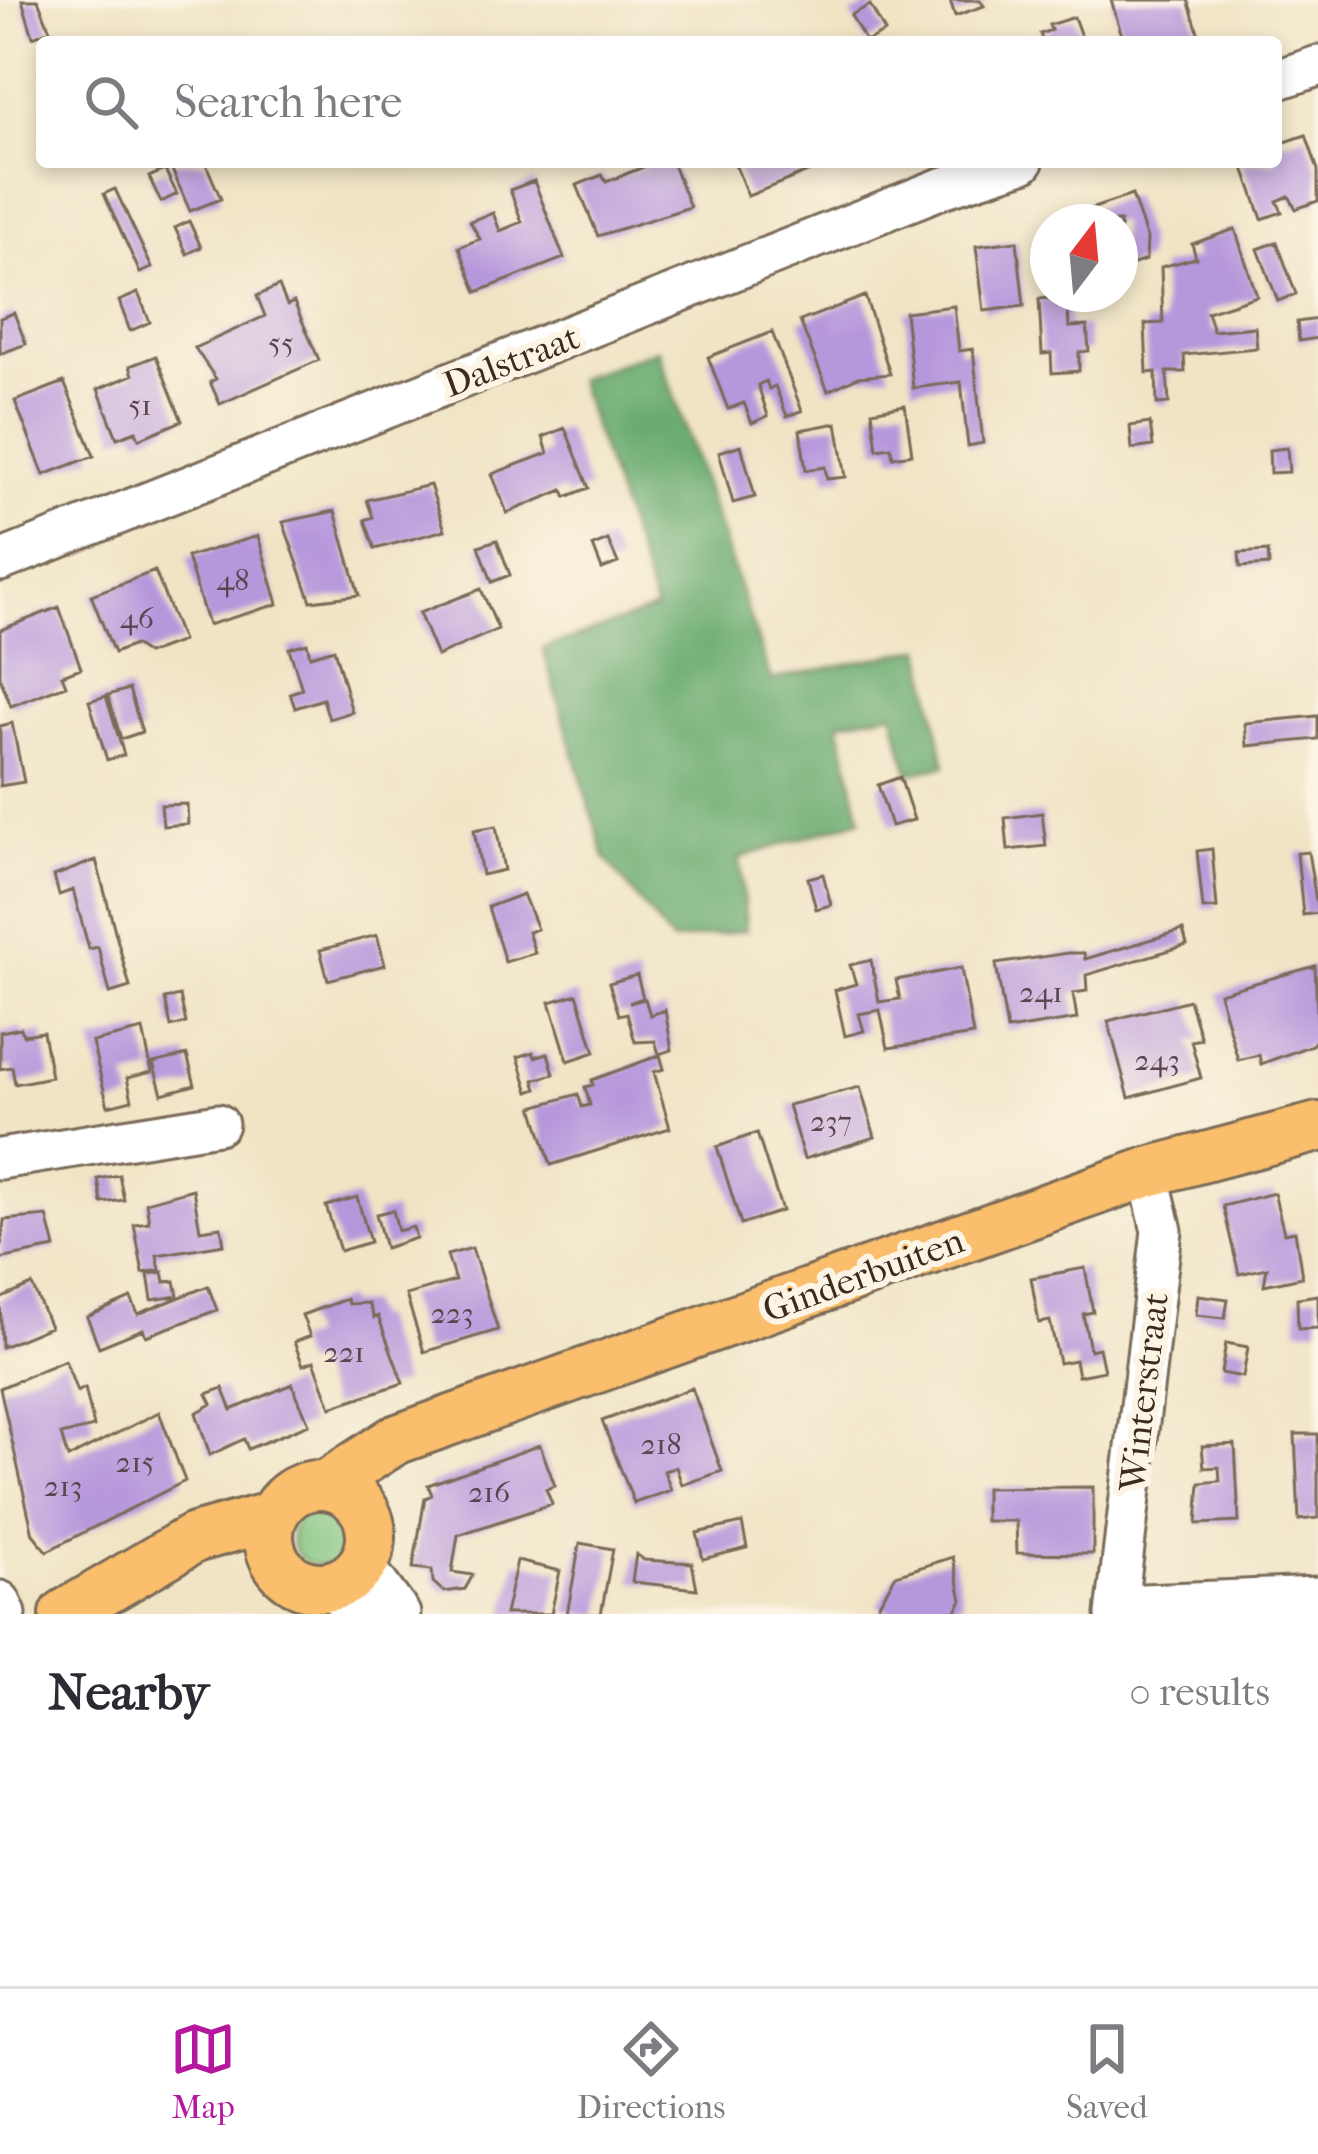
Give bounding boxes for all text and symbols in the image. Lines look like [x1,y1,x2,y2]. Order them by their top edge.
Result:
search box [36,36,1282,168]
icon: search [78,69,144,135]
text: Search here [174,76,402,129]
north arrow [1030,204,1138,312]
street label: Dalstraat [438,316,585,406]
house number: 55 [268,326,294,361]
house number: 51 [128,388,152,423]
house number: 48 [217,563,249,598]
house number: 46 [120,601,155,636]
house number: 241 [1019,975,1063,1010]
house number: 243 [1134,1043,1180,1078]
house number: 237 [810,1104,852,1139]
street label: Ginderbuiten [757,1219,970,1331]
street label: Winterstraat [1111,1290,1177,1495]
house number: 223 [430,1296,474,1331]
house number: 221 [323,1335,365,1370]
house number: 218 [640,1427,682,1462]
house number: 215 [116,1445,154,1480]
house number: 213 [44,1469,82,1504]
house number: 216 [468,1475,511,1510]
text: Nearby [48,1662,209,1722]
text: 0 results [1129,1669,1270,1715]
tab: Map [170,2016,236,2127]
tab: Directions [577,2016,725,2127]
tab: Saved [1066,2016,1148,2127]

